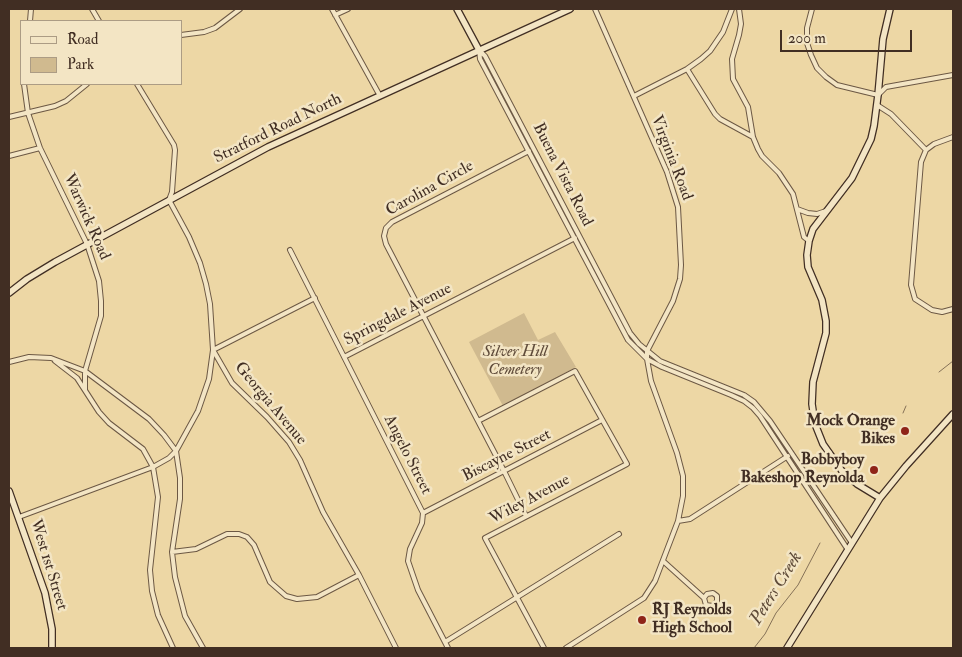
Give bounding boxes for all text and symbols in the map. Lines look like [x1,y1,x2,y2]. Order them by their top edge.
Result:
legend [20,20,182,85]
scale bar [782,20,914,52]
text: 200 m [788,29,826,48]
text: Road [67,30,98,49]
text: Park [67,55,94,74]
street label: Stratford Road North [211,90,345,168]
street label: Virginia Road [646,113,696,203]
street label: Buena Vista Road [528,120,596,230]
street label: Carolina Circle [383,157,477,221]
street label: Warwick Road [58,171,114,263]
street label: Springdale Avenue [341,280,455,350]
park label: Silver Hill Cemetery [483,343,547,381]
street label: Georgia Avenue [230,359,310,449]
street label: Angelo Street [379,412,435,498]
place label: Mock Orange Bikes [806,412,895,450]
street label: Biscayne Street [459,425,555,487]
marker: Mock Orange Bikes [899,425,911,437]
place label: Bobbyboy Bakeshop Reynolda [740,451,864,489]
marker: Bobbyboy Bakeshop Reynolda [868,464,880,476]
street label: Wiley Avenue [487,471,573,529]
street label: West 1st Street [25,517,71,613]
water label: Peters Creek [746,549,808,629]
place label: RJ Reynolds High School [652,601,732,639]
marker: RJ Reynolds High School [636,614,648,626]

